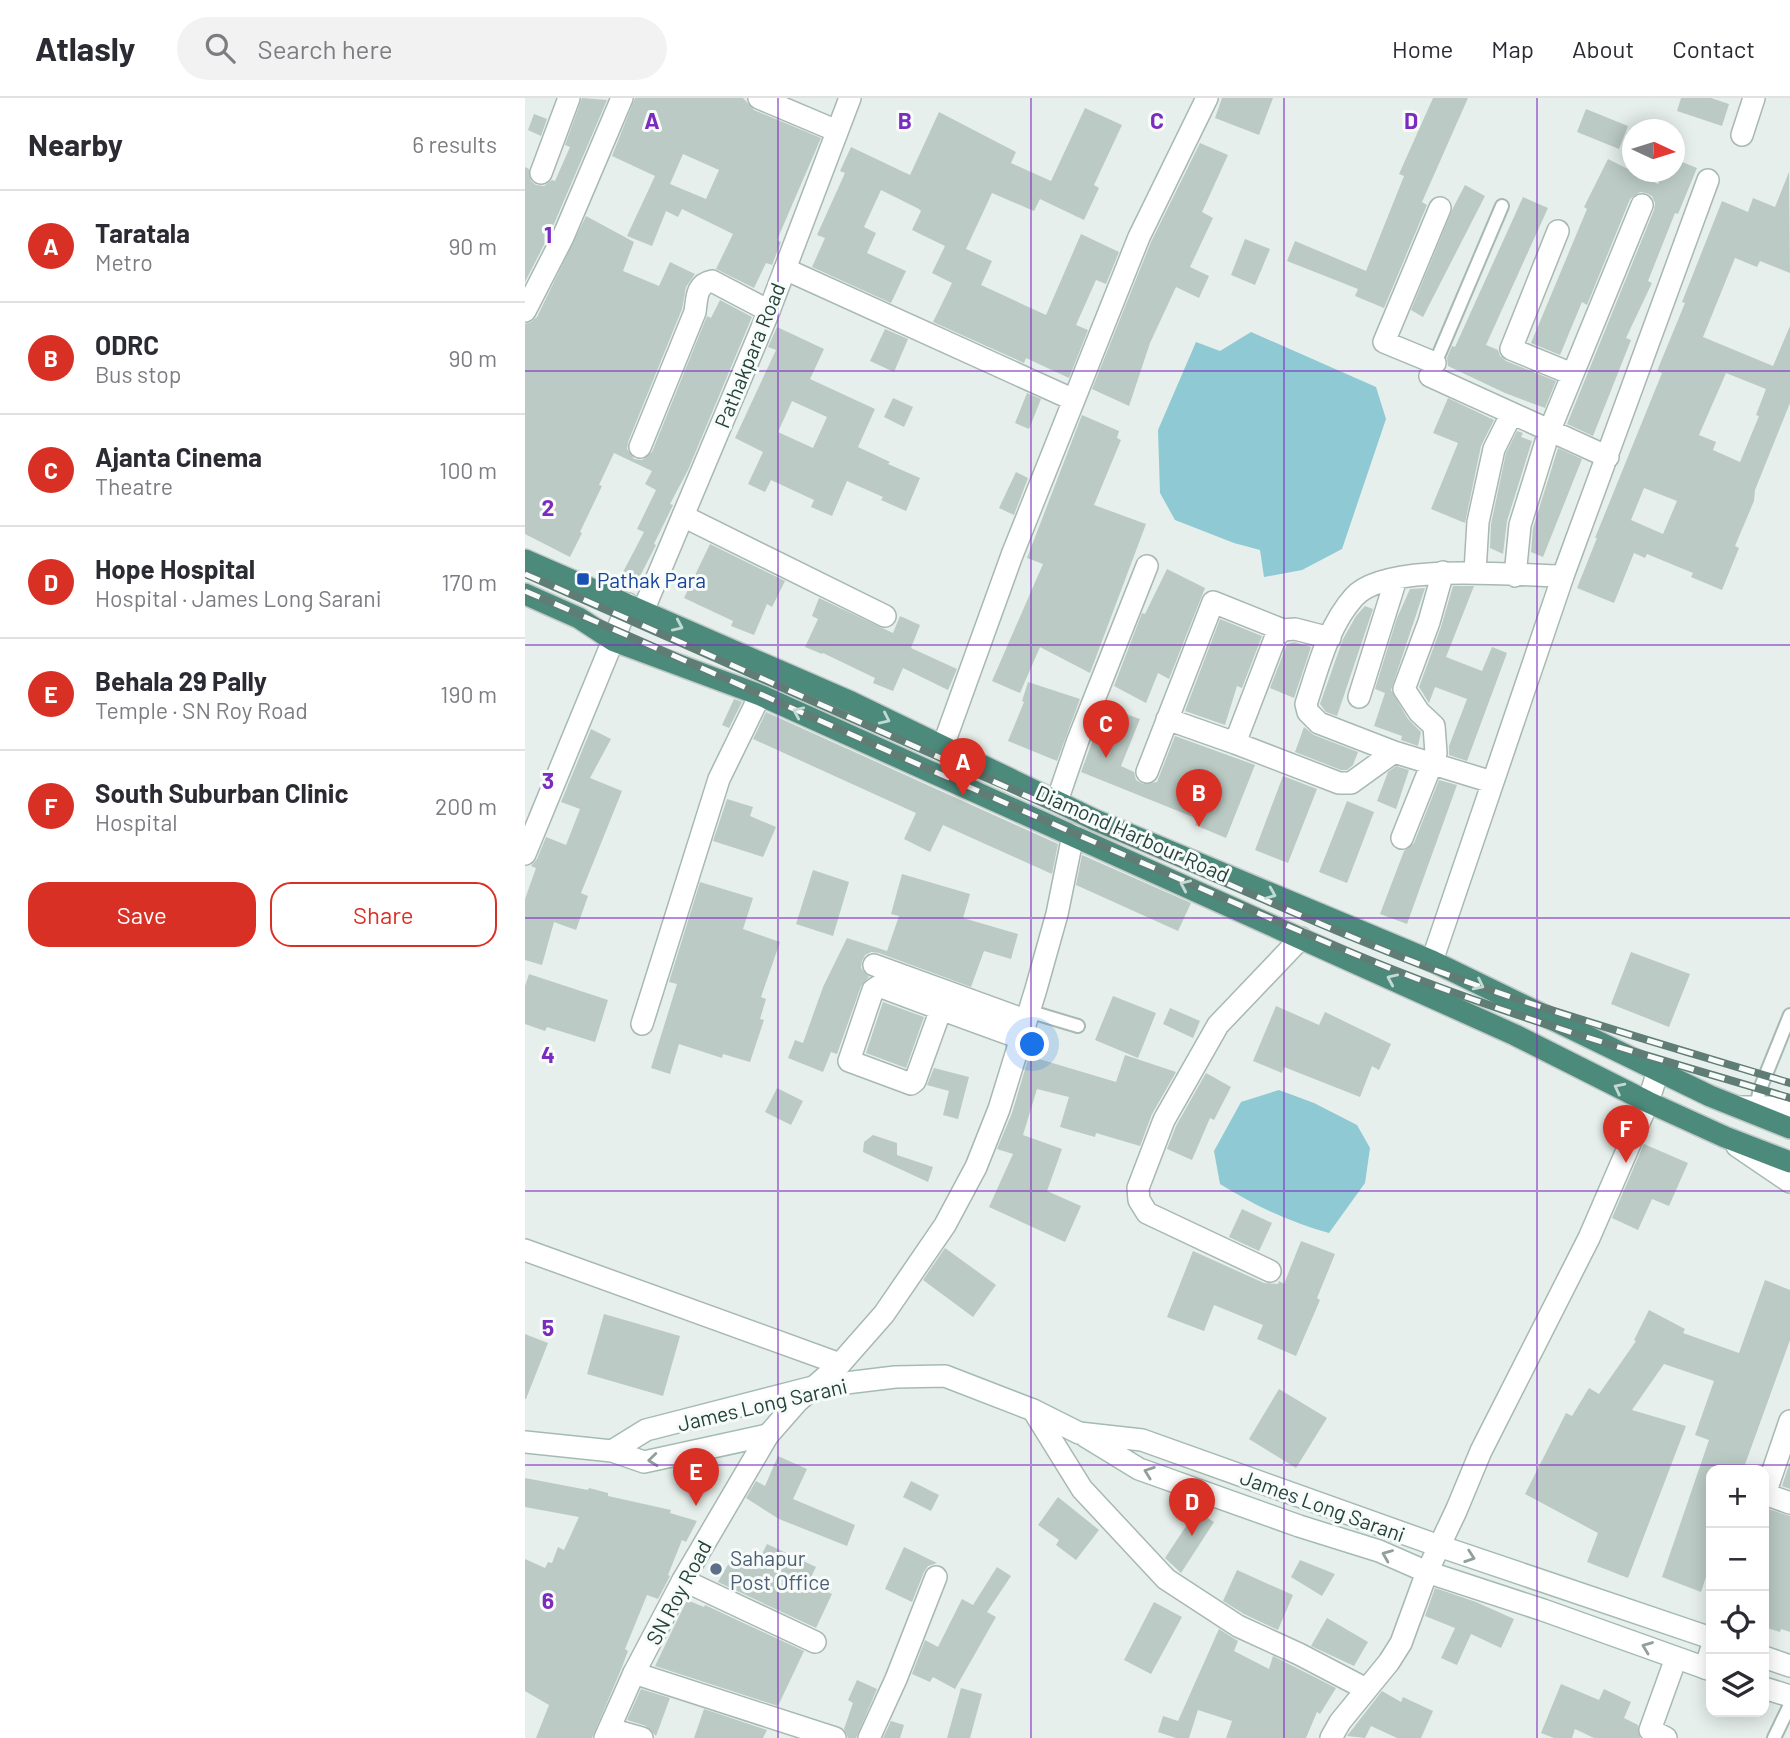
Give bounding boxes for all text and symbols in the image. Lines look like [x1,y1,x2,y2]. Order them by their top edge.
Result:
search box [177,17,667,80]
text: Atlasly [35,28,135,68]
icon: search [201,29,239,67]
text: Search here [257,33,393,64]
text: Home [1392,34,1453,63]
text: Map [1491,34,1534,63]
text: About [1572,34,1634,63]
text: Contact [1672,34,1755,63]
text: A [644,106,660,134]
text: B [898,106,912,134]
text: C [1150,106,1164,134]
text: D [1404,106,1418,134]
north arrow [1622,119,1685,182]
text: Nearby [28,126,123,162]
text: 6 results [412,130,497,158]
text: Taratala [95,217,190,248]
text: 1 [544,220,552,248]
text: A [43,232,59,260]
text: 90 m [448,232,497,260]
text: Metro [95,248,153,276]
street label: Pathakpara Road [708,279,790,431]
text: ODRC [95,329,159,360]
text: B [44,344,58,372]
text: 90 m [448,344,497,372]
text: Bus stop [95,360,181,388]
text: Ajanta Cinema [95,441,262,472]
text: C [44,456,58,484]
text: 100 m [439,456,497,484]
text: Theatre [95,472,173,500]
text: 2 [542,493,554,521]
text: Hope Hospital [95,553,255,584]
place label: Pathak Para [597,567,706,592]
text: D [44,568,58,596]
text: 170 m [441,568,497,596]
marker: Pathak Para [575,571,591,587]
text: Hospital · James Long Sarani [95,584,382,612]
one-way arrow [671,618,683,632]
text: Behala 29 Pally [95,665,267,696]
text: E [44,680,58,708]
text: 190 m [440,680,497,708]
text: Temple · SN Roy Road [95,696,308,724]
pin: C [1083,700,1129,758]
one-way arrow [793,706,805,720]
one-way arrow [878,710,891,724]
pin: A [940,738,986,796]
text: 3 [542,766,554,794]
pin: B [1176,769,1222,827]
text: South Suburban Clinic [95,777,348,808]
street label: Diamond Harbour Road [1032,779,1234,887]
text: F [45,792,57,820]
text: 200 m [435,792,497,820]
text: Hospital [95,808,178,836]
one-way arrow [1179,879,1192,893]
button: Save [28,882,256,947]
button: Share [270,882,497,947]
one-way arrow [1264,885,1276,899]
one-way arrow [1387,973,1399,987]
one-way arrow [1472,976,1484,990]
your location [1015,1027,1049,1061]
text: 4 [541,1040,555,1068]
one-way arrow [1614,1082,1626,1096]
pin: F [1603,1105,1649,1163]
text: 5 [542,1313,554,1341]
street label: James Long Sarani [675,1372,849,1436]
pin: E [673,1448,719,1506]
one-way arrow [647,1452,658,1467]
street label: James Long Sarani [1237,1464,1409,1546]
map controls [1706,1465,1769,1717]
button: + [1706,1465,1769,1528]
one-way arrow [1143,1466,1155,1480]
pin: D [1169,1478,1215,1536]
button: − [1706,1528,1769,1591]
street label: SN Roy Road [640,1535,716,1649]
place label: Sahapur Post Office [730,1545,830,1594]
one-way arrow [1381,1549,1393,1563]
one-way arrow [1463,1549,1475,1563]
marker: Sahapur Post Office [708,1561,724,1577]
text: 6 [542,1586,554,1614]
button: locate [1706,1591,1769,1654]
one-way arrow [1642,1642,1654,1656]
button: layers [1706,1654,1769,1717]

